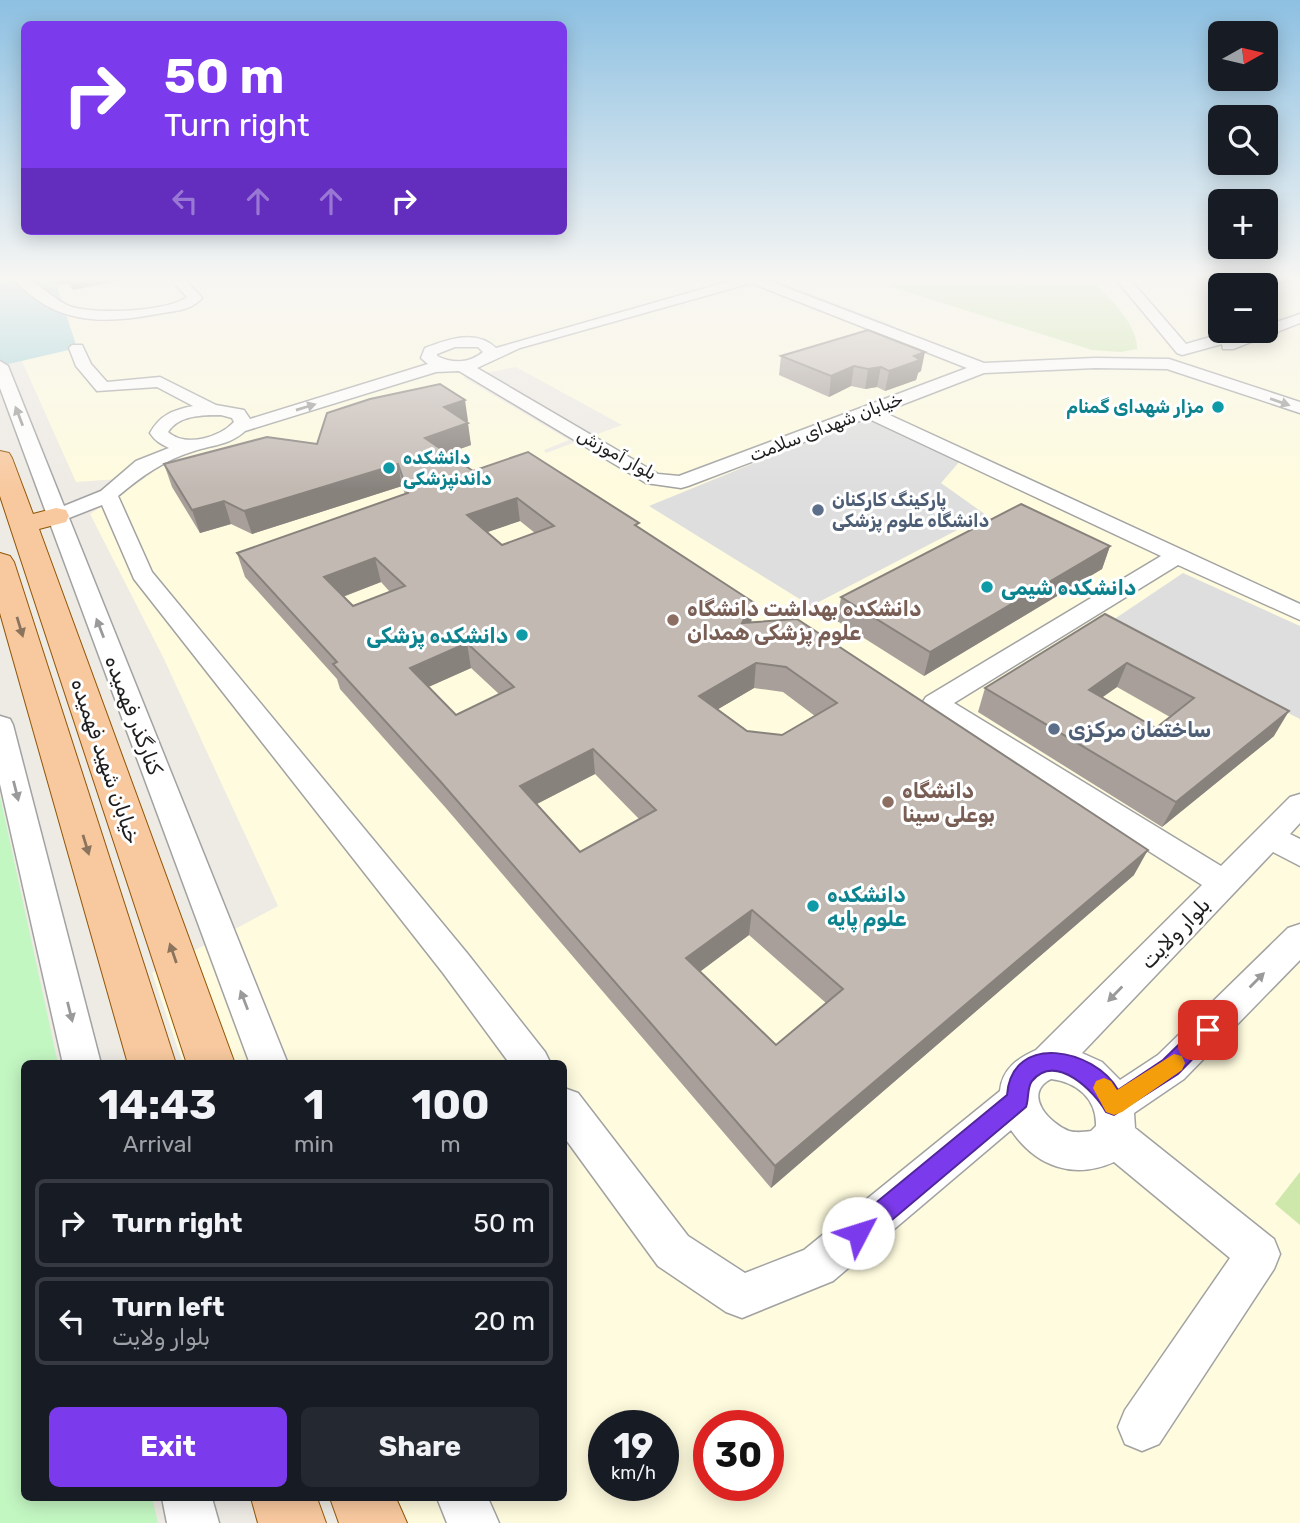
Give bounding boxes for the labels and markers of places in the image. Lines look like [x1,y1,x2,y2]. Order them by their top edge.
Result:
place label: مزار شهدای گمنام [1066,396,1204,419]
marker: مزار شهدای گمنام [1210,399,1226,415]
place label: دانشکده داندنپزشکی [403,447,492,491]
marker: دانشکده داندنپزشکی [381,460,397,476]
place label: پارکینگ کارکنان دانشگاه علوم پزشکی [832,489,989,533]
marker: پارکینگ کارکنان دانشگاه علوم پزشکی [810,502,826,518]
place label: دانشکده شیمی [1001,575,1136,600]
marker: دانشکده شیمی [979,579,995,595]
place label: دانشکده بهداشت دانشگاه علوم پزشکی همدان [687,596,921,647]
marker: دانشکده بهداشت دانشگاه علوم پزشکی همدان [665,612,681,628]
place label: دانشکده پزشکی [366,623,508,650]
marker: دانشکده پزشکی [514,627,530,643]
place label: ساختمان مرکزی [1068,717,1211,743]
marker: ساختمان مرکزی [1046,721,1062,737]
place label: دانشگاه بوعلی سینا [902,778,995,828]
marker: دانشگاه بوعلی سینا [880,794,896,810]
place label: دانشکده علوم پایه [827,882,906,933]
marker: دانشکده علوم پایه [805,898,821,914]
pin [1178,1000,1238,1060]

